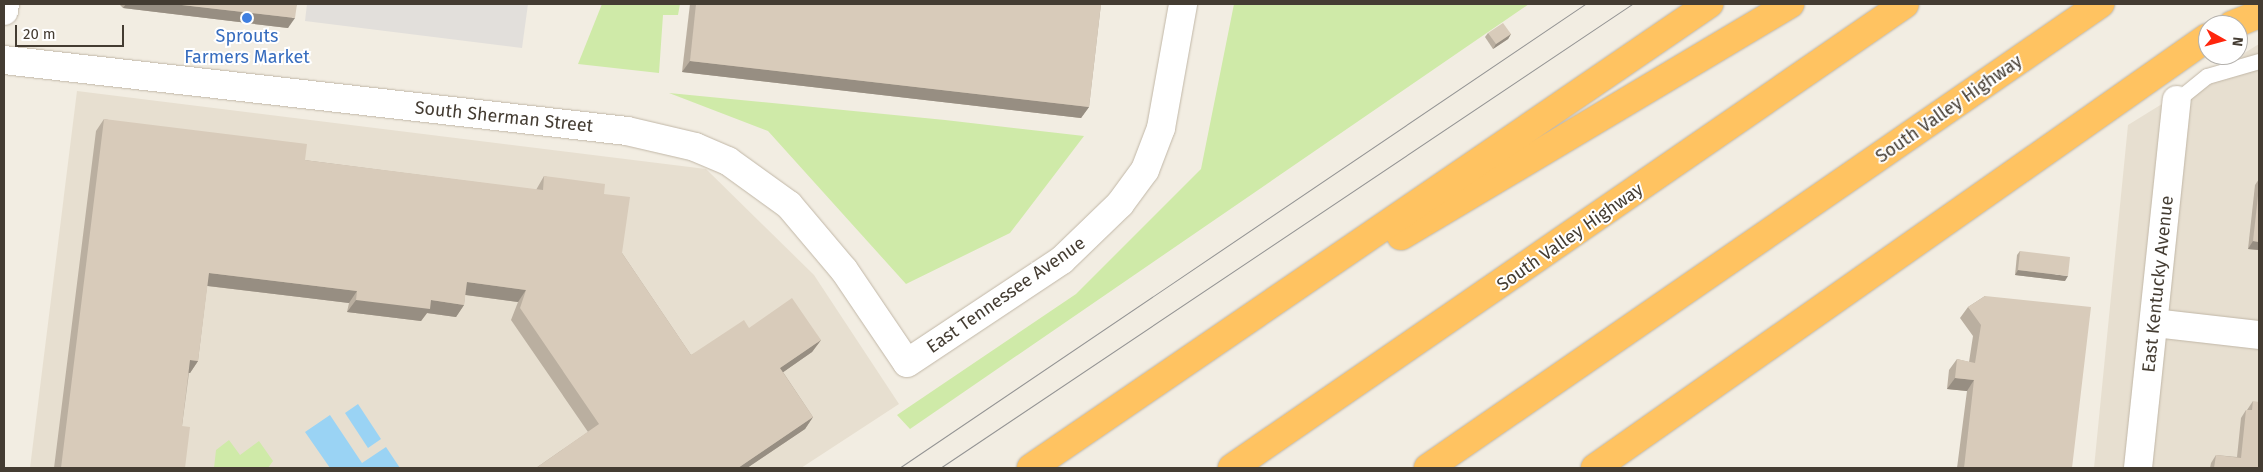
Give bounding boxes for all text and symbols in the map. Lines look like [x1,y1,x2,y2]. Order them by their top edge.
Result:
marker: Sprouts Farmers Market [241,12,253,24]
scale bar [18,15,126,47]
north arrow [2198,15,2248,65]
text: 20 m [23,25,56,43]
place label: Sprouts Farmers Market [184,26,310,68]
text: N [2228,36,2246,47]
street label: South Valley Highway [1872,50,2026,168]
street label: South Sherman Street [414,97,594,137]
street label: South Valley Highway [1493,178,1647,296]
street label: East Kentucky Avenue [2138,195,2178,373]
street label: East Tennessee Avenue [923,232,1089,358]

